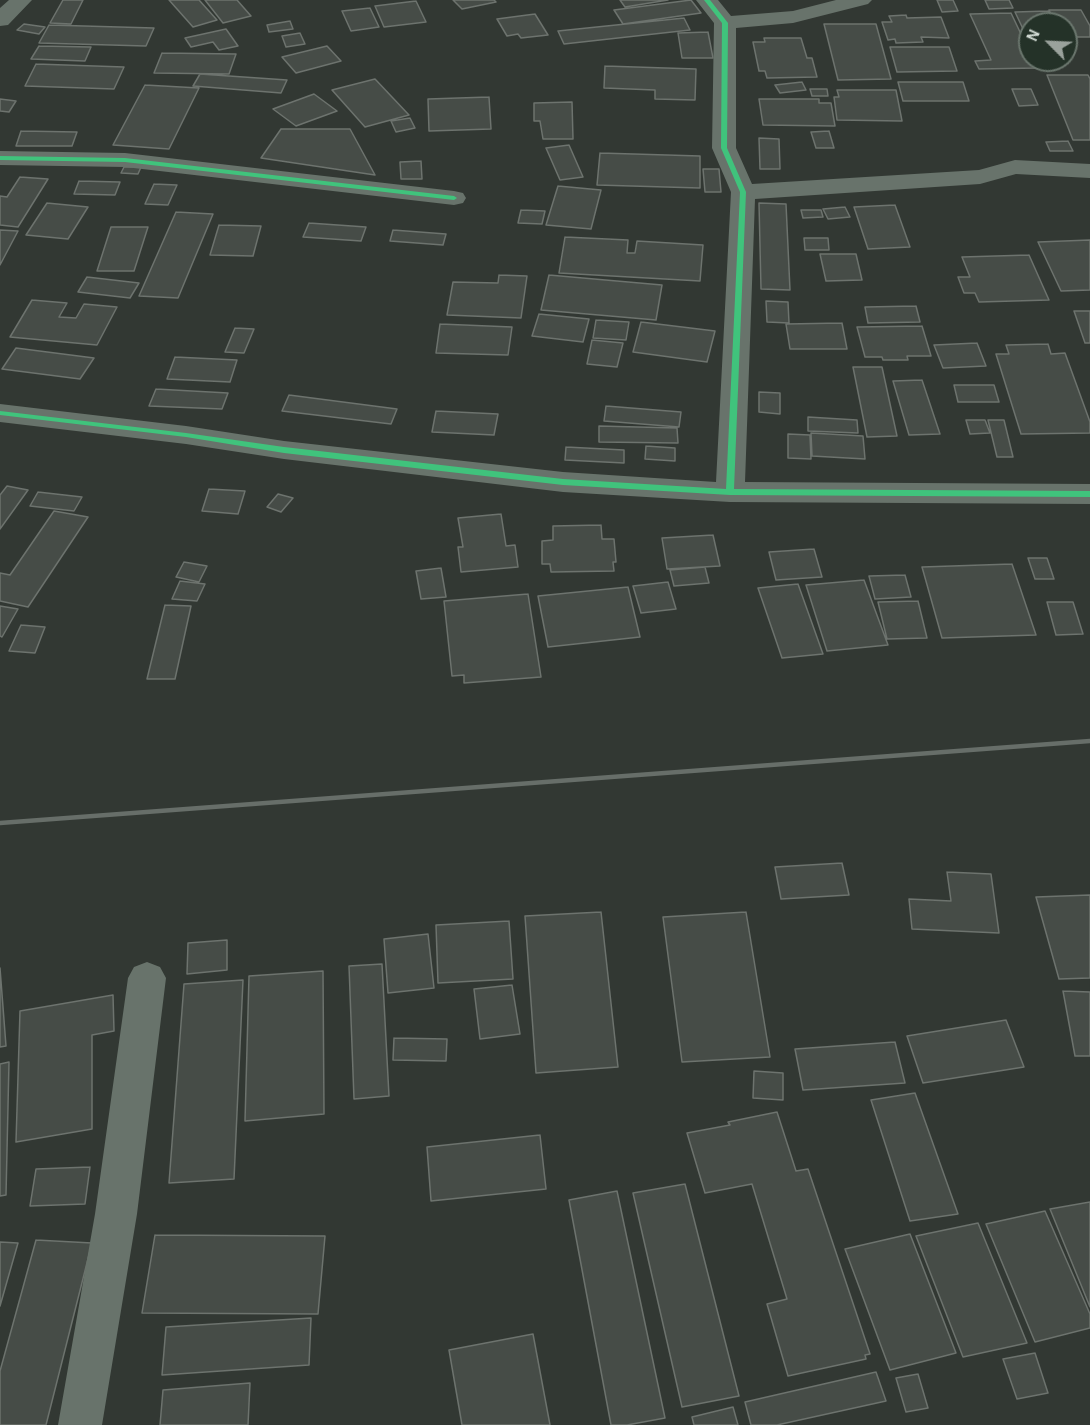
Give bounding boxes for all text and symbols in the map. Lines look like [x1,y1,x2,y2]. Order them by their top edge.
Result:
north arrow [1018,12,1078,72]
text: N [1024,27,1043,44]

